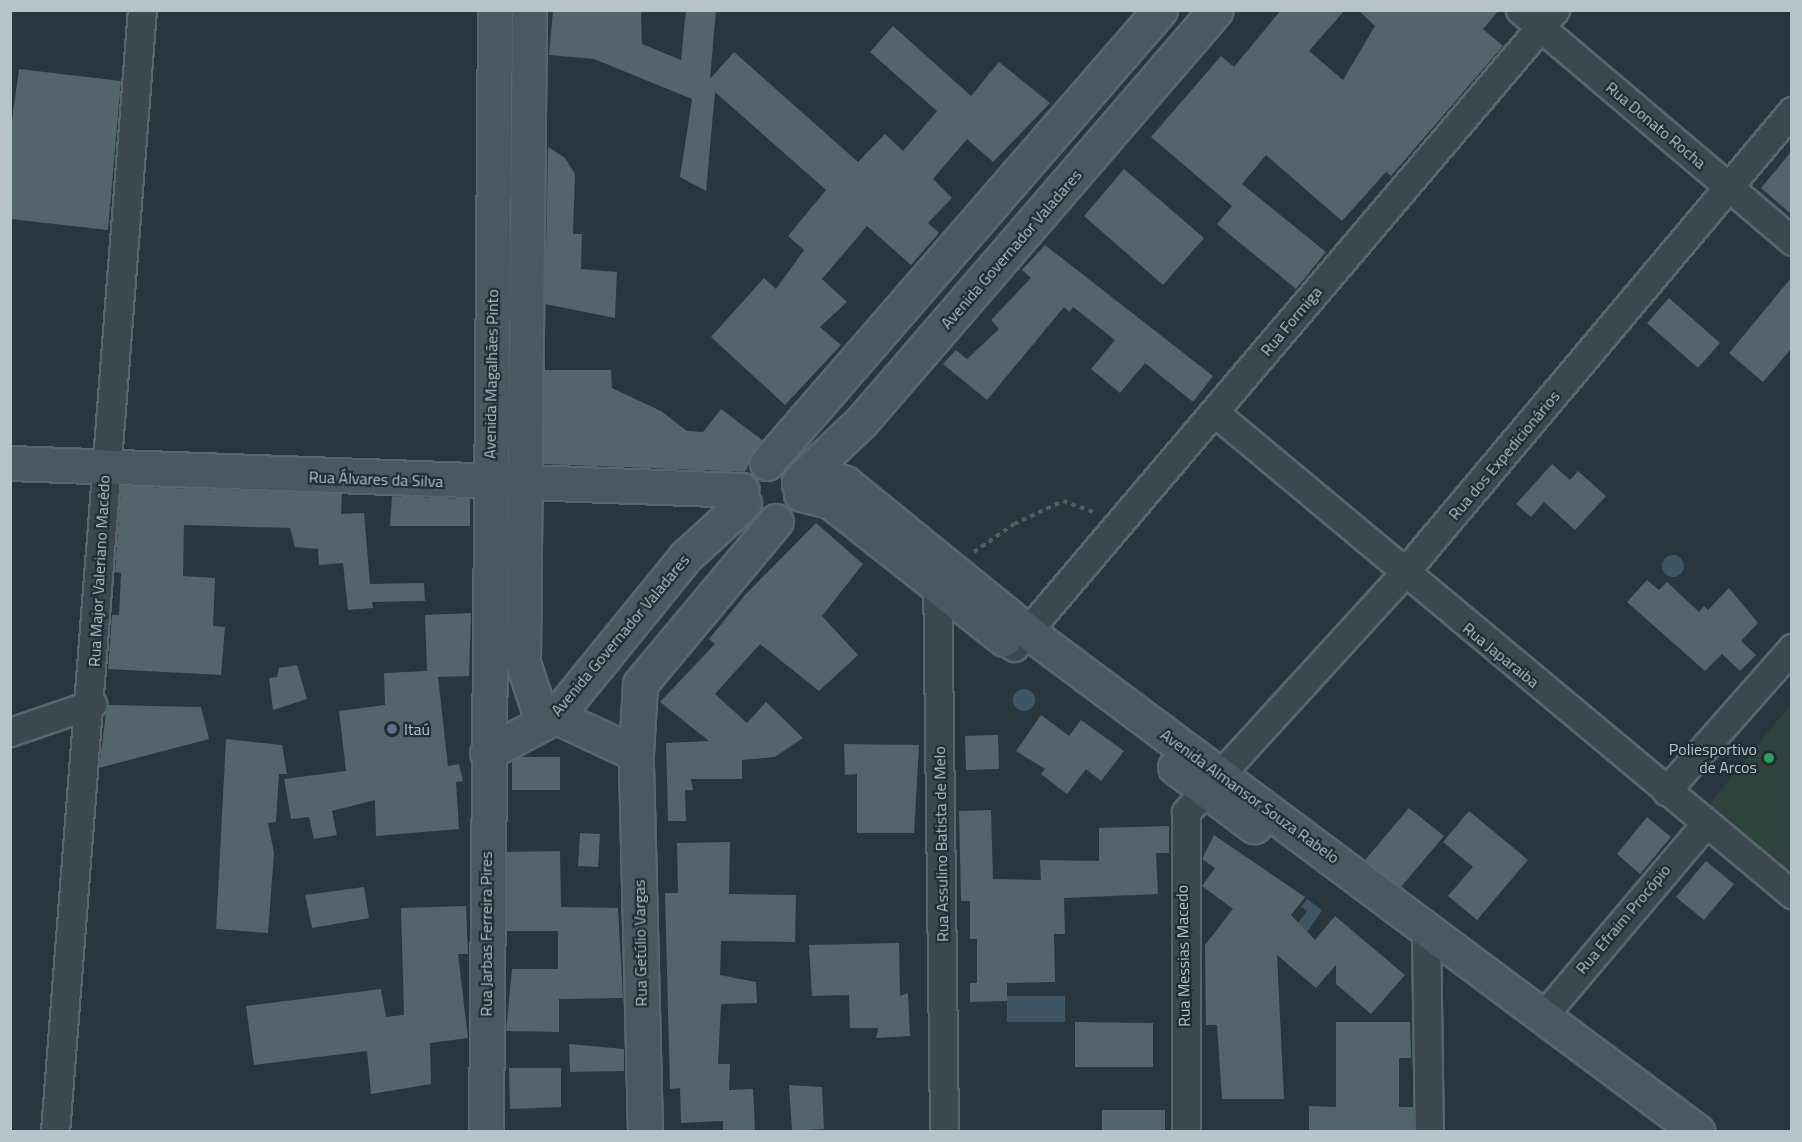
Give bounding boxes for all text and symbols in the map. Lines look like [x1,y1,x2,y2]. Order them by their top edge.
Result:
street label: Rua Donato Rocha [1602,78,1710,172]
street label: Avenida Governador Valadares [937,165,1085,333]
street label: Rua Formiga [1256,282,1326,360]
street label: Avenida Magalhães Pinto [480,289,502,459]
street label: Rua dos Expedicionários [1444,386,1564,524]
street label: Rua Álvares da Silva [308,467,444,491]
street label: Rua Major Valeriano Macêdo [84,475,114,667]
street label: Avenida Governador Valadares [547,550,693,720]
street label: Rua Japaraiba [1459,618,1543,692]
place label: Itaú [404,719,430,739]
marker: Itaú [385,722,399,736]
street label: Avenida Almansor Souza Rabelo [1157,725,1343,867]
place label: Poliesportivo de Arcos [1669,739,1757,777]
street label: Rua Assulino Batista de Melo [930,746,952,942]
marker: Poliesportivo de Arcos [1762,751,1776,765]
street label: Rua Jarbas Ferreira Pires [476,851,496,1017]
street label: Rua Efraim Procópio [1572,860,1674,978]
street label: Rua Getúlio Vargas [629,879,651,1007]
street label: Rua Messias Macedo [1172,885,1194,1027]

